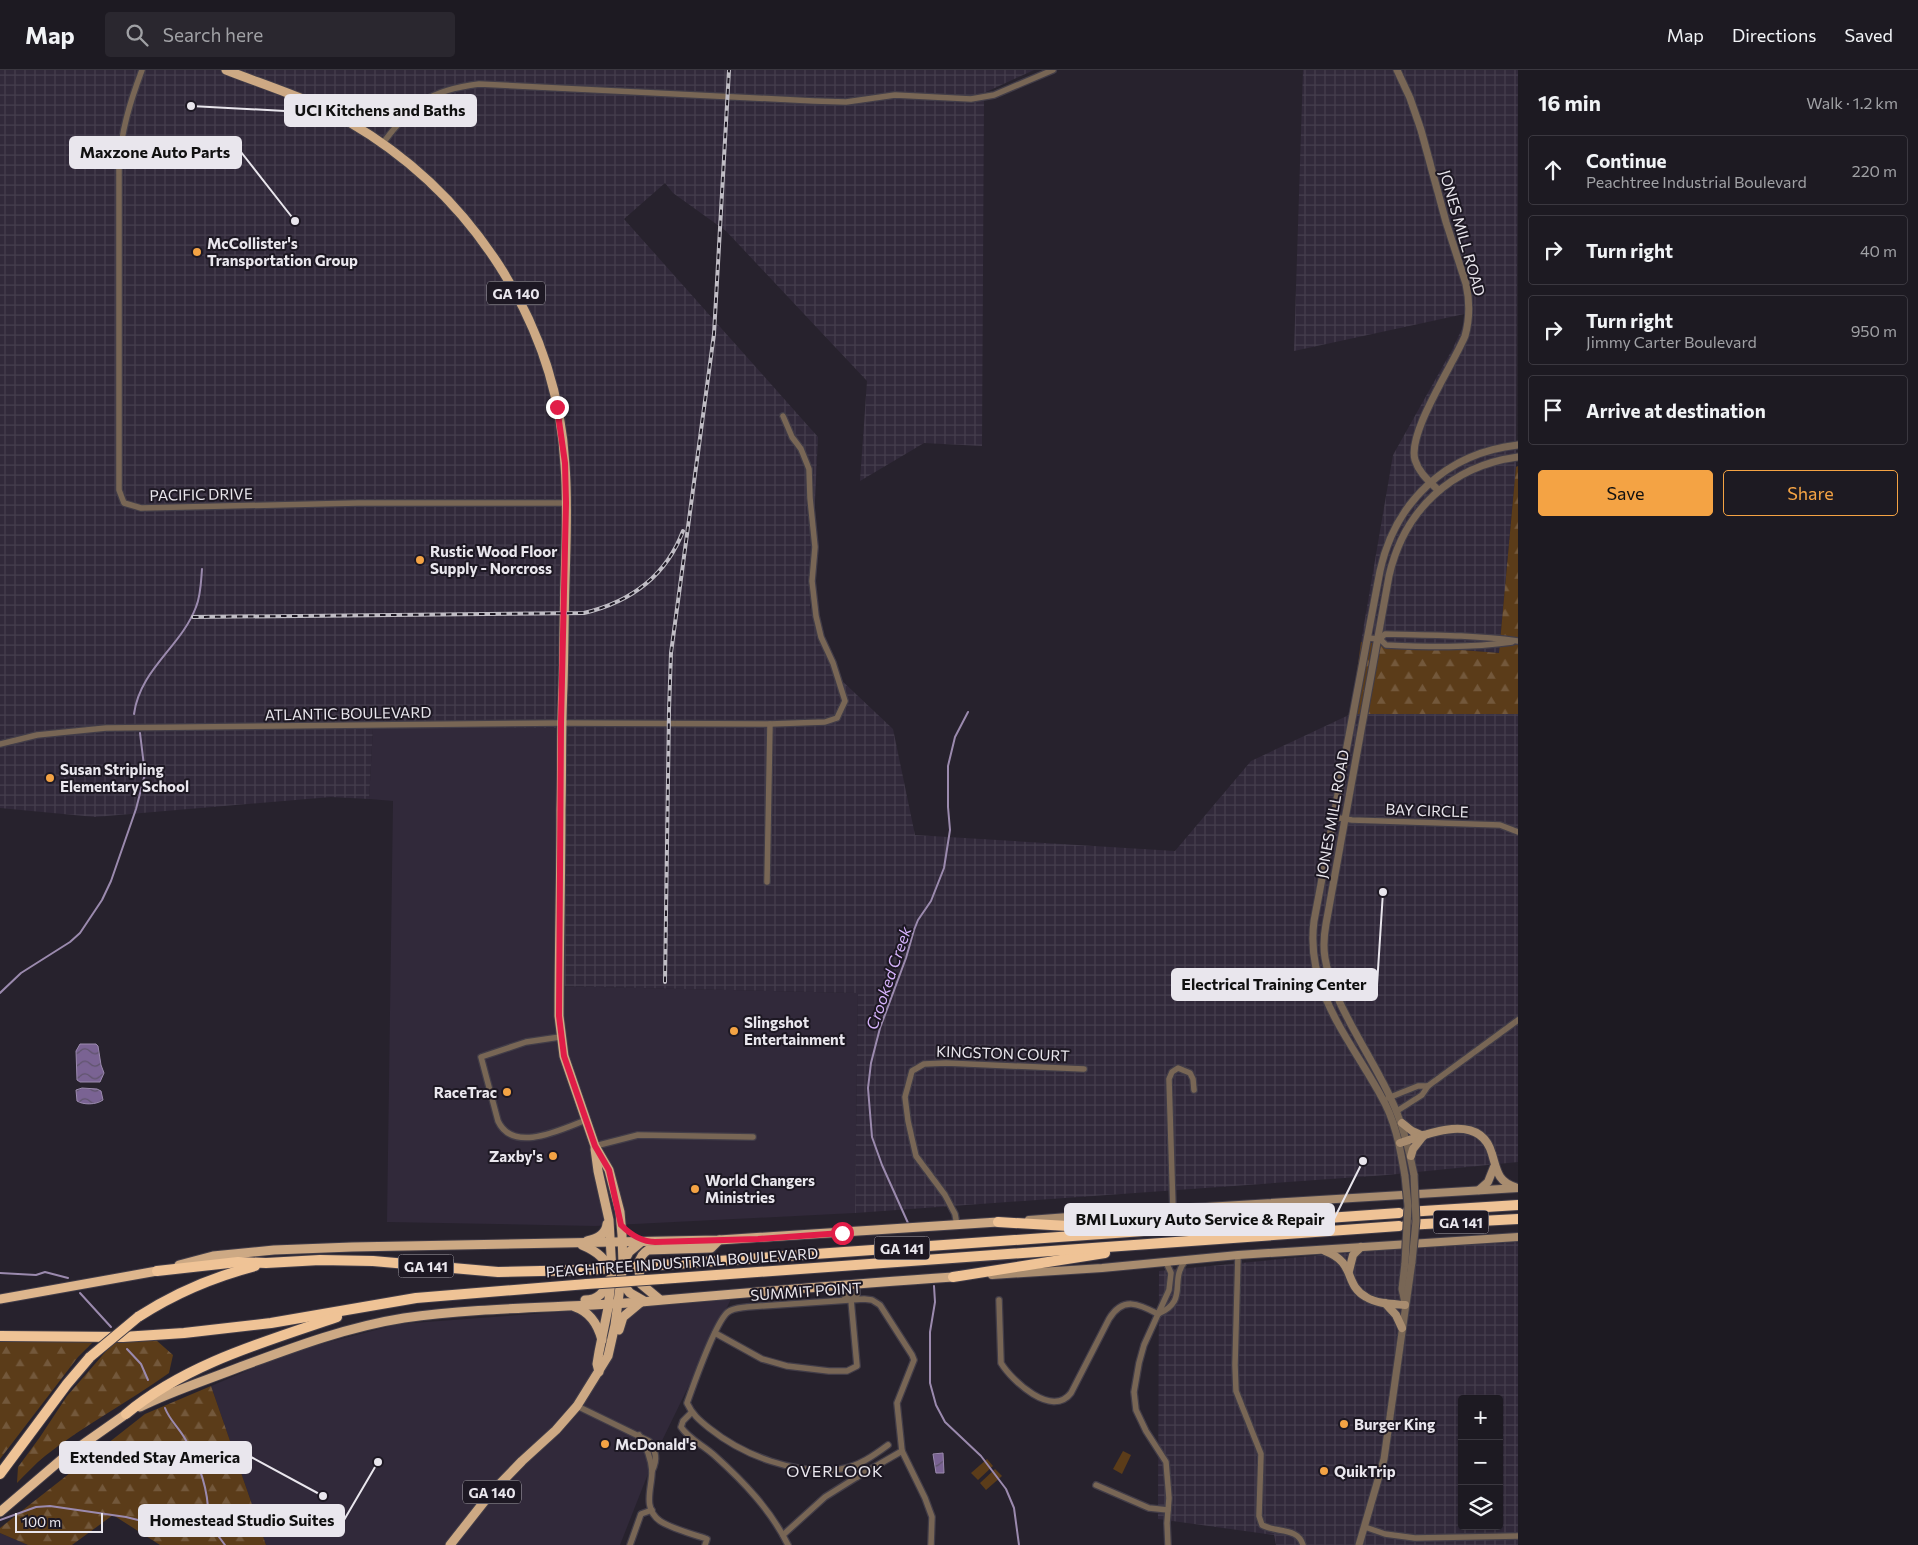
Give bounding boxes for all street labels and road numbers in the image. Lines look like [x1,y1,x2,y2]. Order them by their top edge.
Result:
street label: JONES MILL ROAD [1436,168,1490,298]
road number: GA 140 [487,282,545,304]
street label: PACIFIC DRIVE [149,484,253,504]
street label: ATLANTIC BOULEVARD [264,703,432,723]
street label: JONES MILL ROAD [1312,748,1352,880]
street label: BAY CIRCLE [1385,800,1469,820]
street label: KINGSTON COURT [936,1042,1070,1064]
road number: GA 141 [1434,1210,1488,1234]
road number: GA 141 [874,1236,930,1260]
street label: PEACHTREE INDUSTRIAL BOULEVARD [545,1244,819,1280]
road number: GA 141 [398,1254,454,1278]
street label: SUMMIT POINT [750,1278,863,1304]
road number: GA 140 [463,1480,521,1504]

